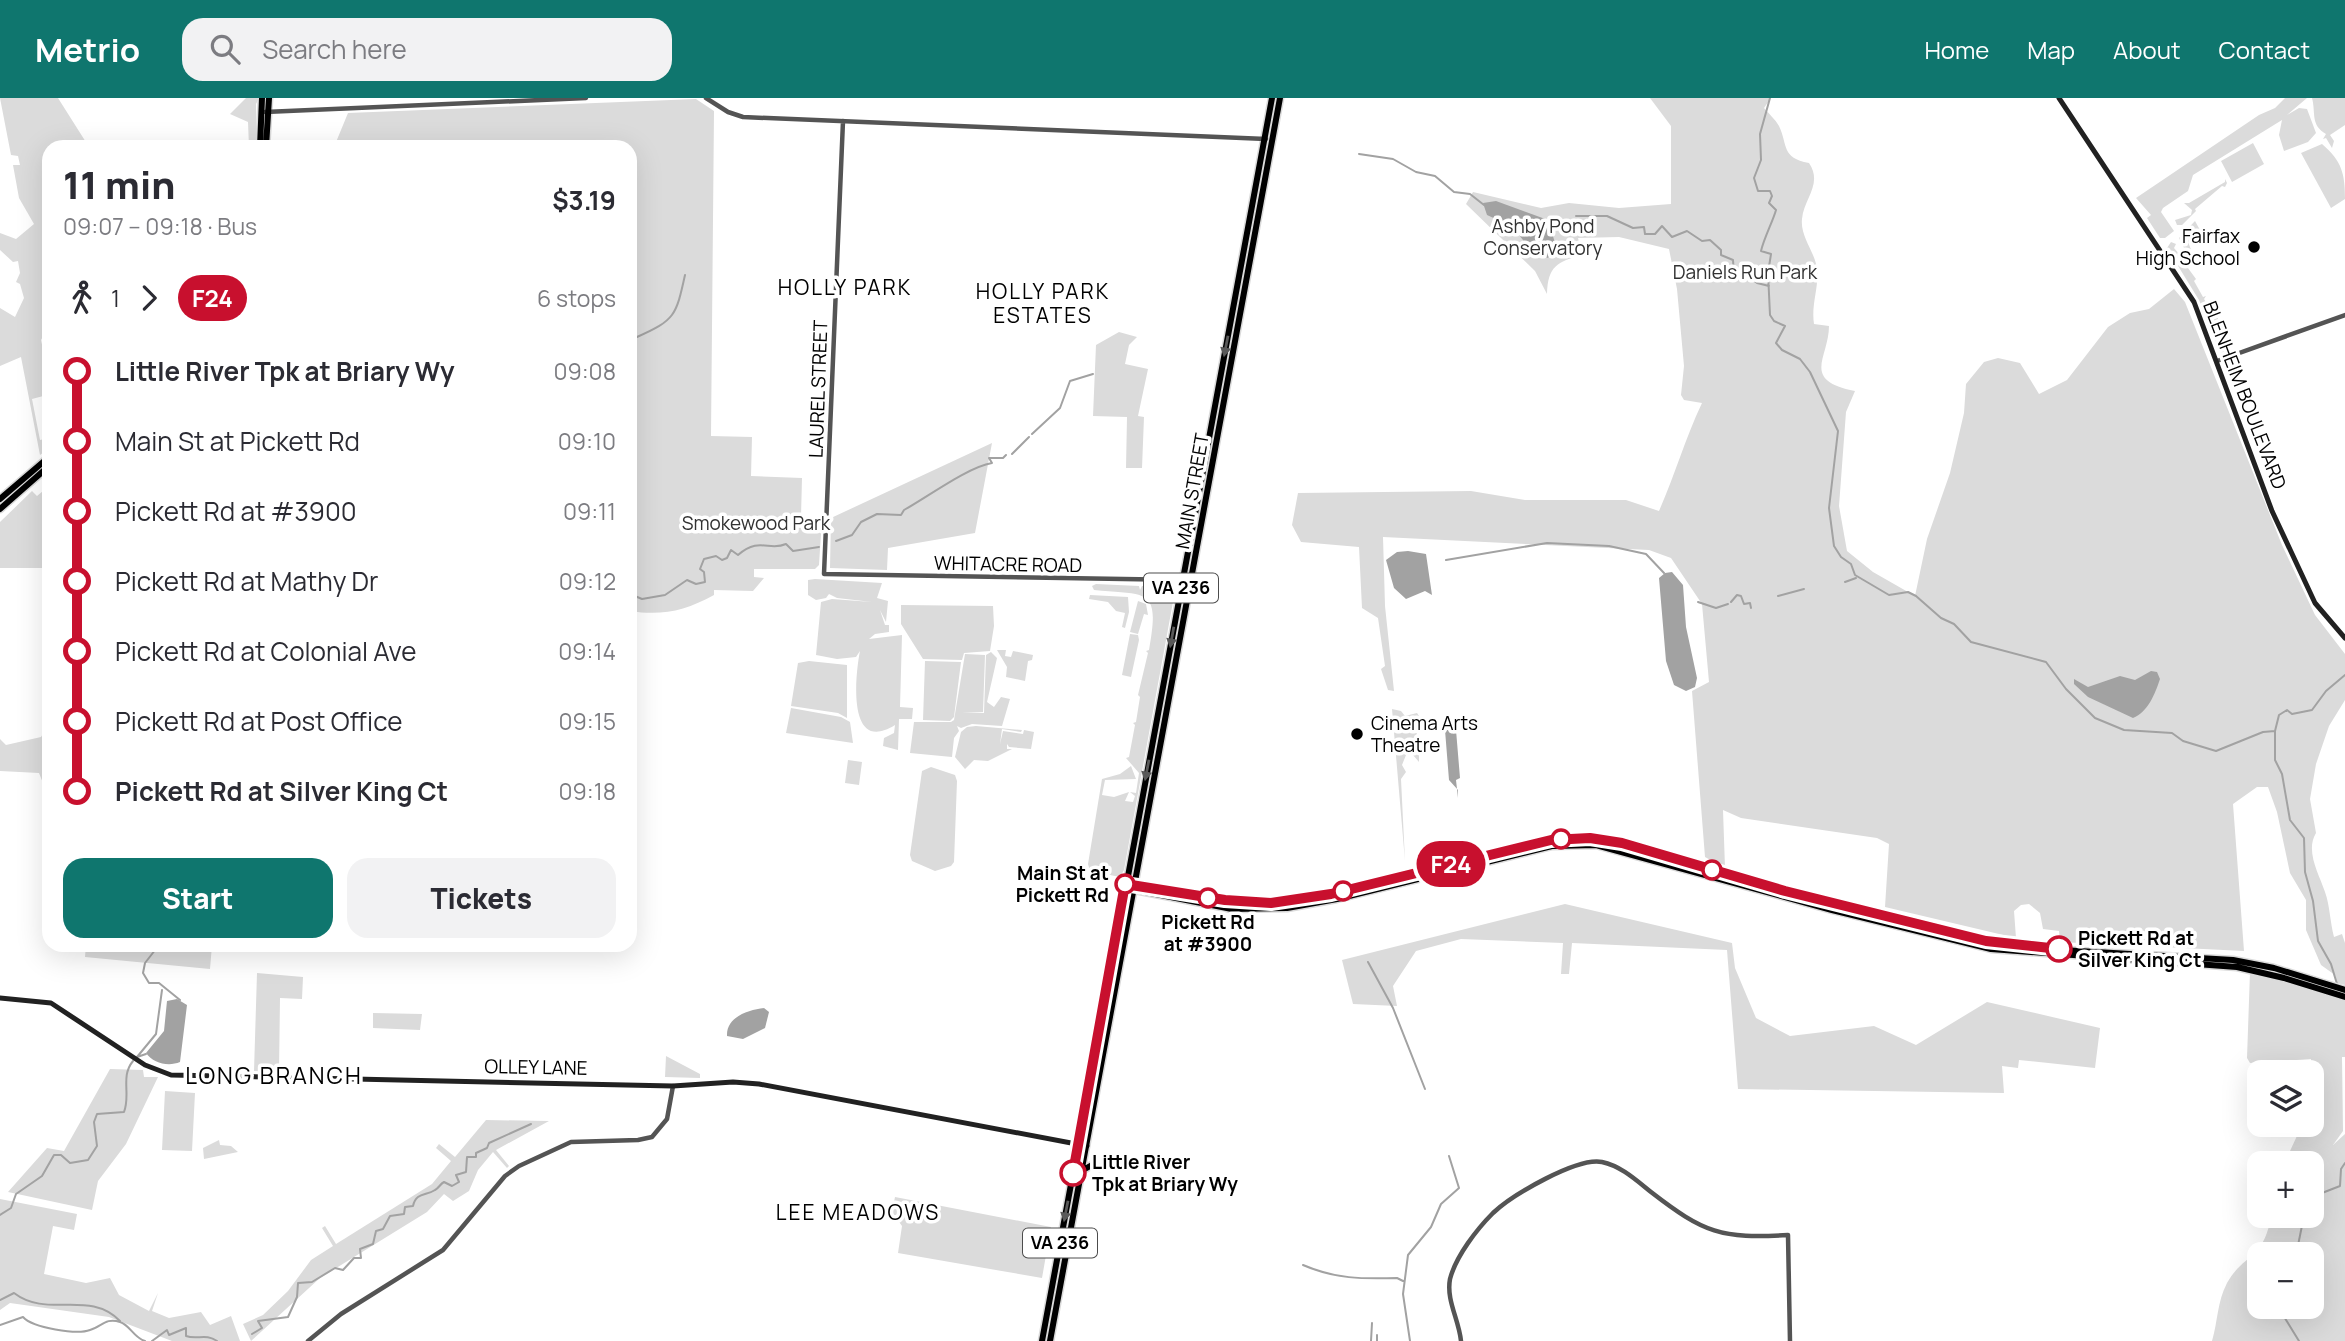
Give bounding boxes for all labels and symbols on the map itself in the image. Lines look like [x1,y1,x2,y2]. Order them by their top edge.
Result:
park label: Ashby Pond Conservatory [1484,213,1602,261]
place label: Fairfax High School [2136,223,2240,271]
marker: Fairfax High School [2246,239,2262,255]
park label: Daniels Run Park [1673,259,1818,285]
district label: HOLLY PARK [778,273,912,301]
district label: HOLLY PARK ESTATES [976,277,1110,329]
street label: BLENHEIM BOULEVARD [2197,297,2293,493]
street label: LAUREL STREET [803,319,833,458]
one-way arrow [1221,335,1232,357]
street label: MAIN STREET [1169,430,1215,551]
park label: Smokewood Park [682,510,831,536]
street label: WHITACRE ROAD [934,550,1082,578]
road number: VA 236 [1144,574,1218,602]
one-way arrow [1166,626,1177,648]
place label: Cinema Arts Theatre [1371,710,1478,758]
marker: Cinema Arts Theatre [1349,726,1365,742]
one-way arrow [1142,759,1153,781]
unlabelled marker [1551,829,1571,849]
line badge: F24 [1411,841,1491,887]
place label: Main St at Pickett Rd [1016,860,1109,908]
unlabelled marker [1702,860,1722,880]
marker: Main St at Pickett Rd [1115,874,1135,894]
unlabelled marker [1333,881,1353,901]
marker: Pickett Rd at #3900 [1198,888,1218,908]
place label: Pickett Rd at #3900 [1161,909,1255,957]
place label: Pickett Rd at Silver King Ct [2078,925,2201,973]
marker: Pickett Rd at Silver King Ct [2046,936,2072,962]
street label: OLLEY LANE [484,1053,588,1081]
district label: LONG BRANCH [185,1059,363,1091]
place label: Little River Tpk at Briary Wy [1092,1149,1238,1197]
marker: Little River Tpk at Briary Wy [1060,1160,1086,1186]
district label: LEE MEADOWS [776,1198,940,1226]
one-way arrow [1060,1201,1071,1223]
road number: VA 236 [1023,1228,1097,1258]

